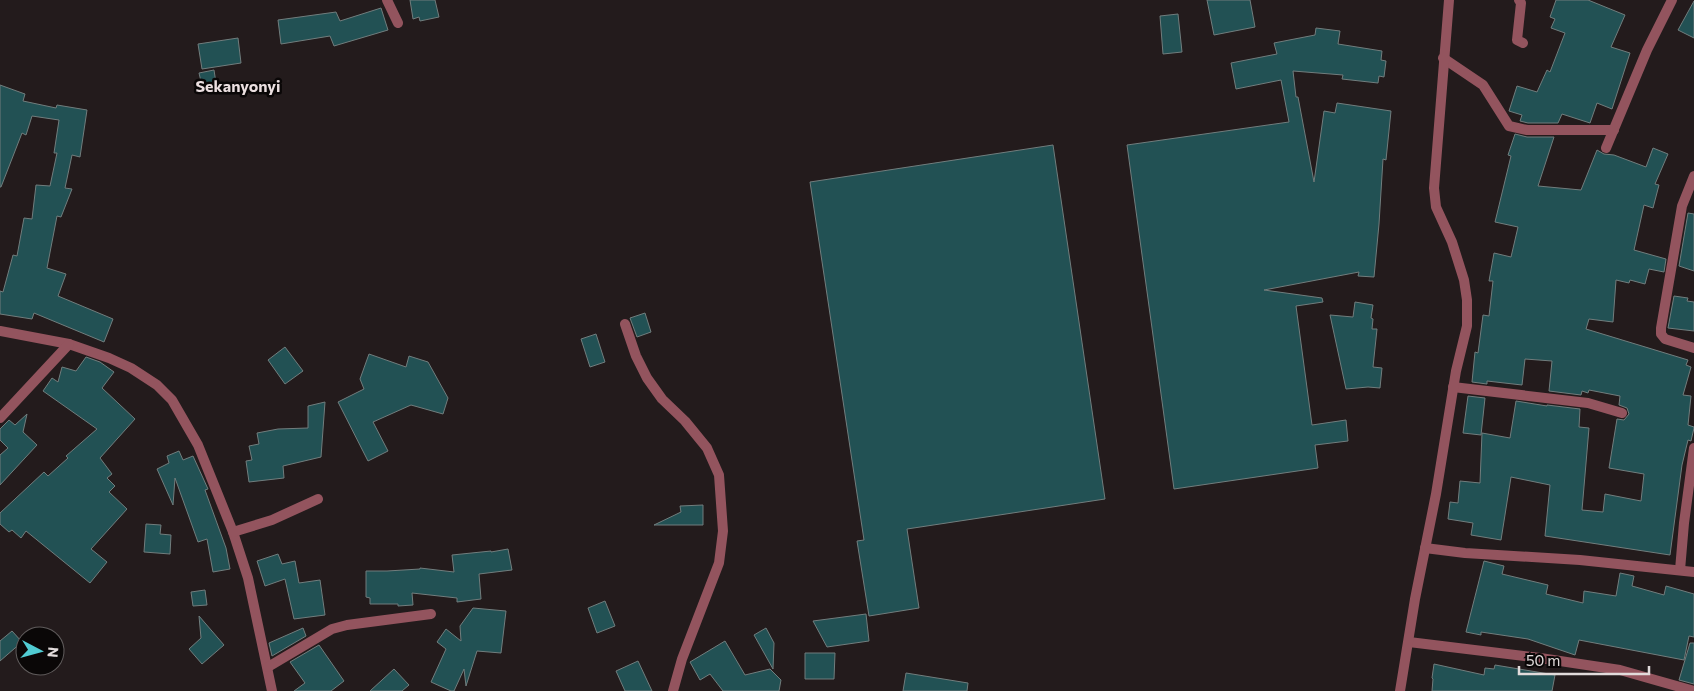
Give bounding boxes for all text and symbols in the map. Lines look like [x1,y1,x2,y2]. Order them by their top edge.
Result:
district label: Sekanyonyi [196,76,280,95]
north arrow [15,626,65,676]
scale bar [1519,644,1649,676]
text: N [44,646,62,659]
text: 50 m [1526,651,1560,669]

